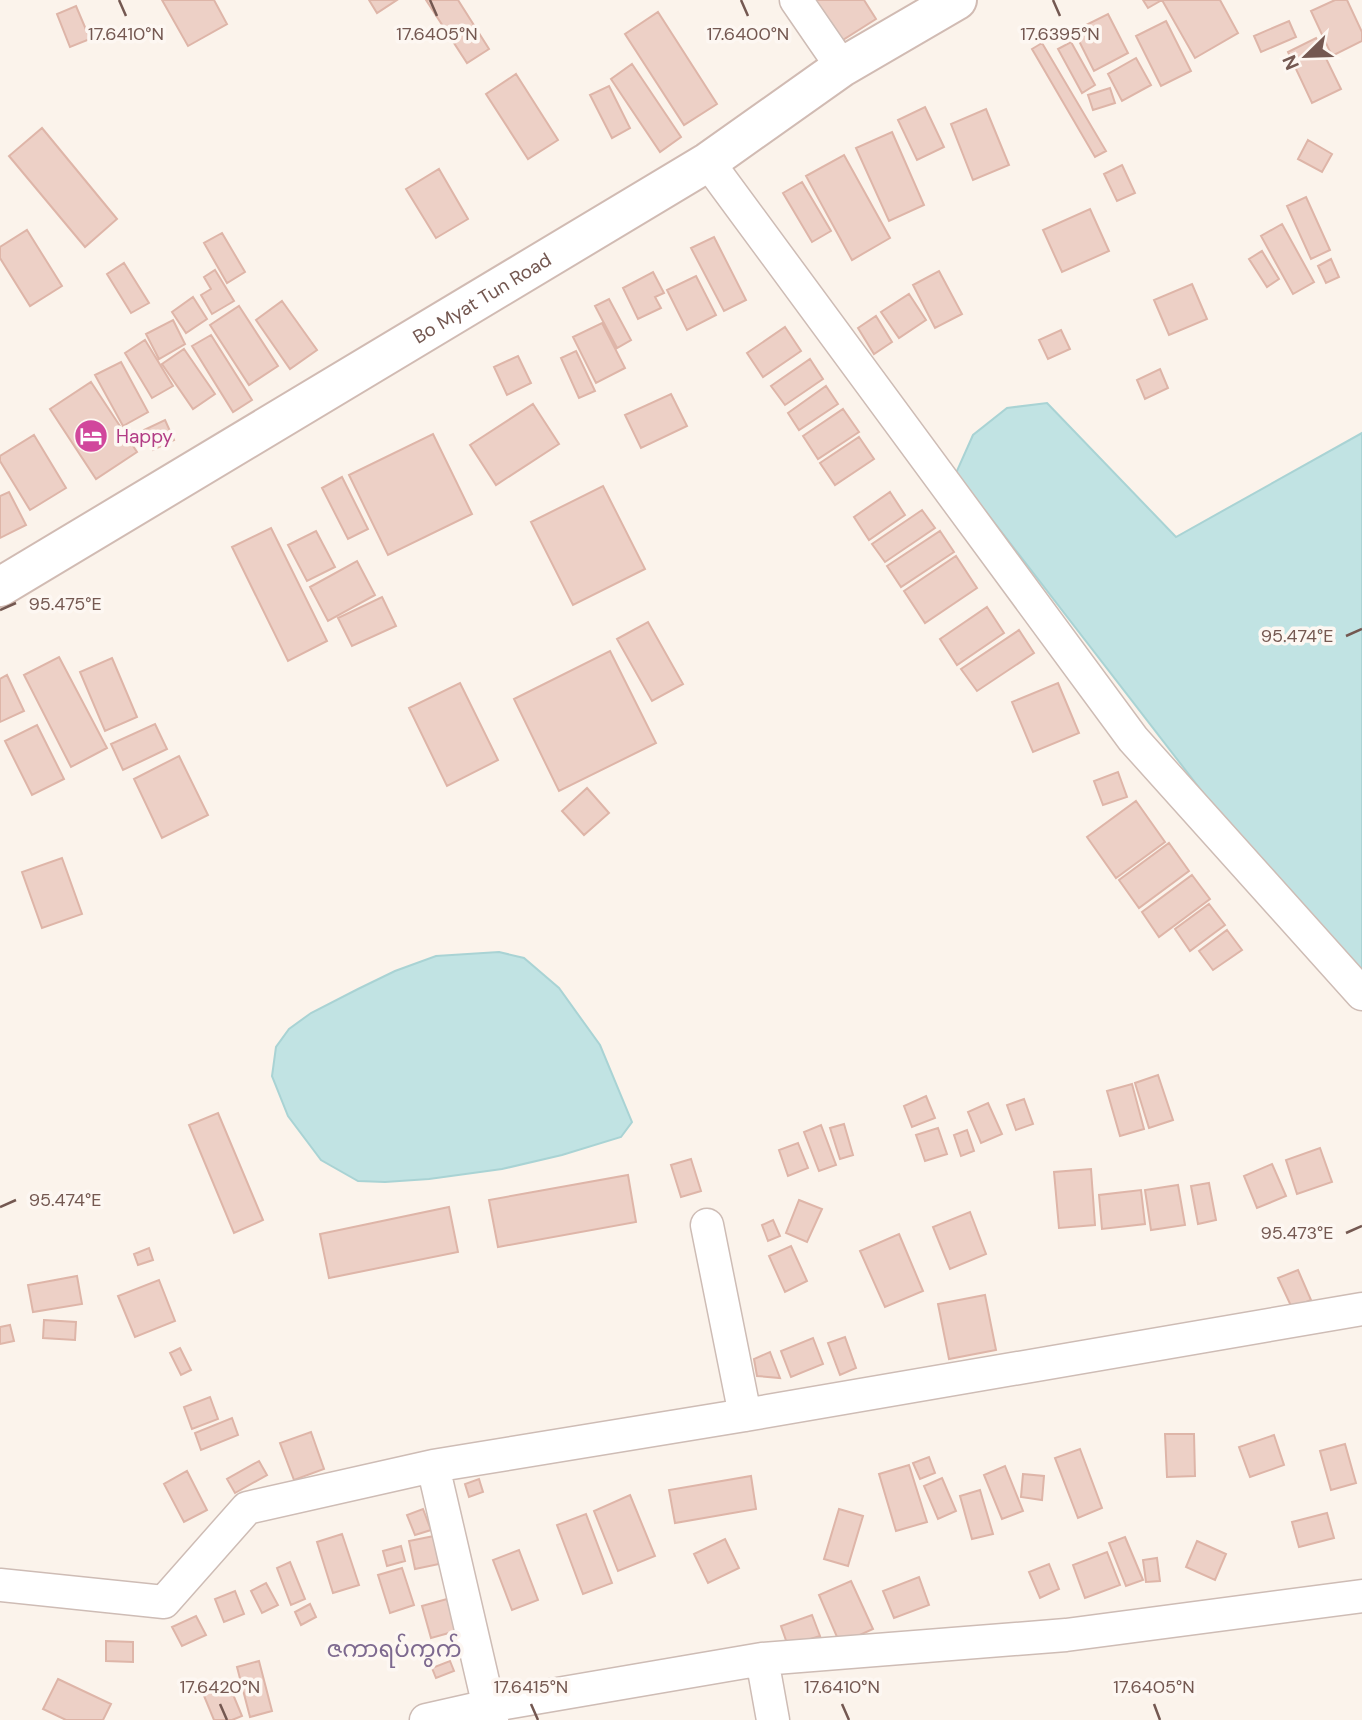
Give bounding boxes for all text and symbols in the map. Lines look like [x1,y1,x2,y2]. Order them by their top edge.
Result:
north arrow [1271,21,1341,91]
text: 17.6410°N [88,22,164,46]
text: 17.6405°N [396,22,478,46]
text: 17.6400°N [707,22,789,46]
text: 17.6395°N [1020,22,1100,46]
text: N [1277,51,1305,74]
street label: Bo Myat Tun Road [408,247,556,349]
hotel icon: Happy [72,417,110,455]
place label: Happy [116,424,173,449]
text: 95.475°E [28,592,102,616]
text: 95.474°E [1261,624,1333,648]
text: 95.474°E [29,1188,101,1212]
text: 95.473°E [1261,1221,1333,1245]
district label: ဇကာရပ်ကွက် [326,1633,462,1668]
text: 17.6420°N [180,1675,260,1699]
text: 17.6415°N [494,1675,568,1699]
text: 17.6410°N [804,1675,880,1699]
text: 17.6405°N [1113,1675,1195,1699]

